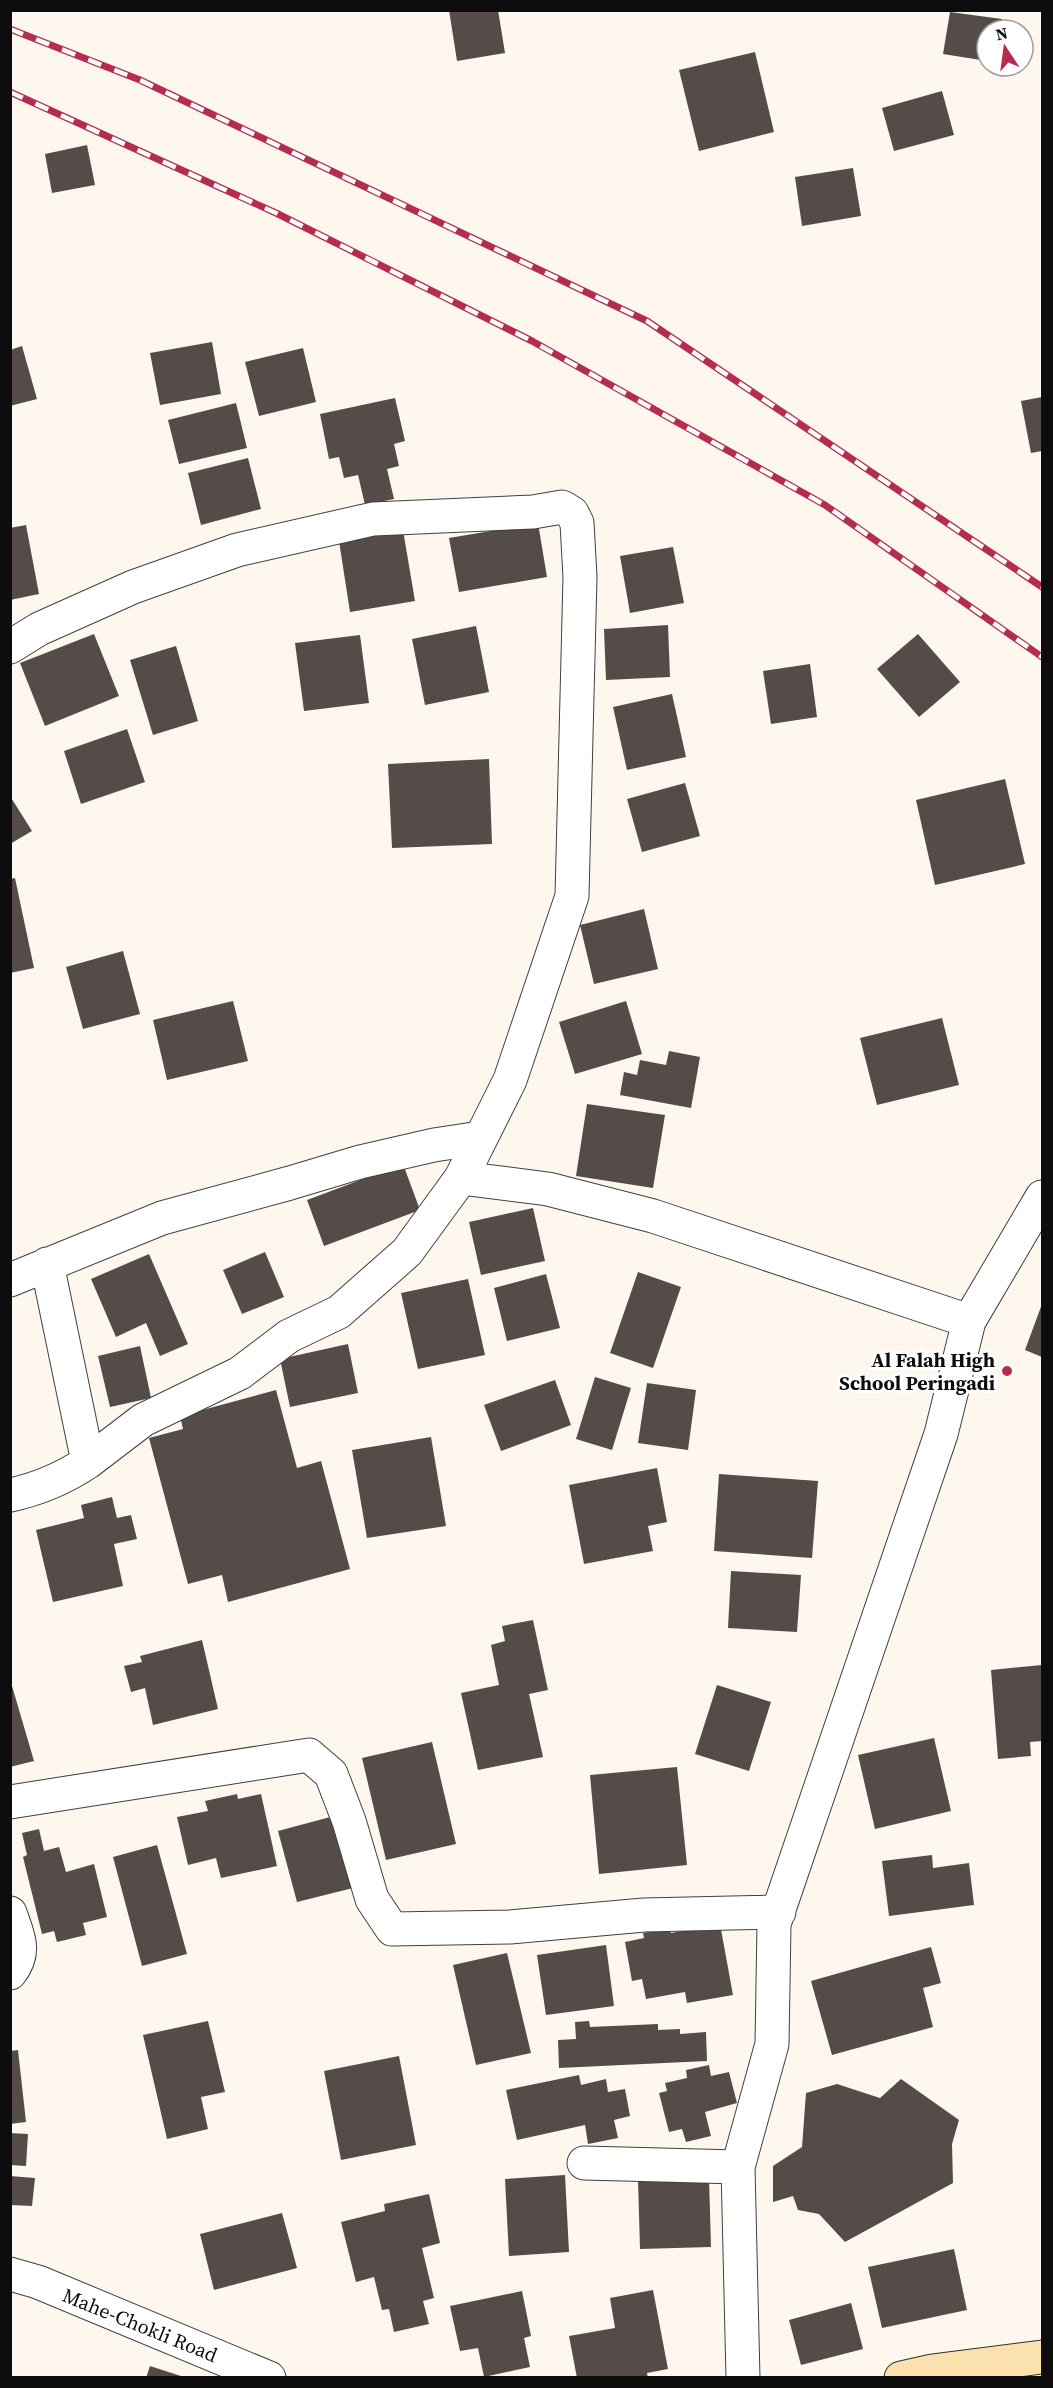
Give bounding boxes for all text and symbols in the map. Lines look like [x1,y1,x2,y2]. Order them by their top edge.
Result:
north arrow [975,18,1035,78]
text: N [993,21,1010,45]
place label: Al Falah High School Peringadi [839,1346,995,1397]
marker: Al Falah High School Peringadi [1000,1364,1014,1378]
street label: Mahe-Chokli Road [58,2281,222,2369]

